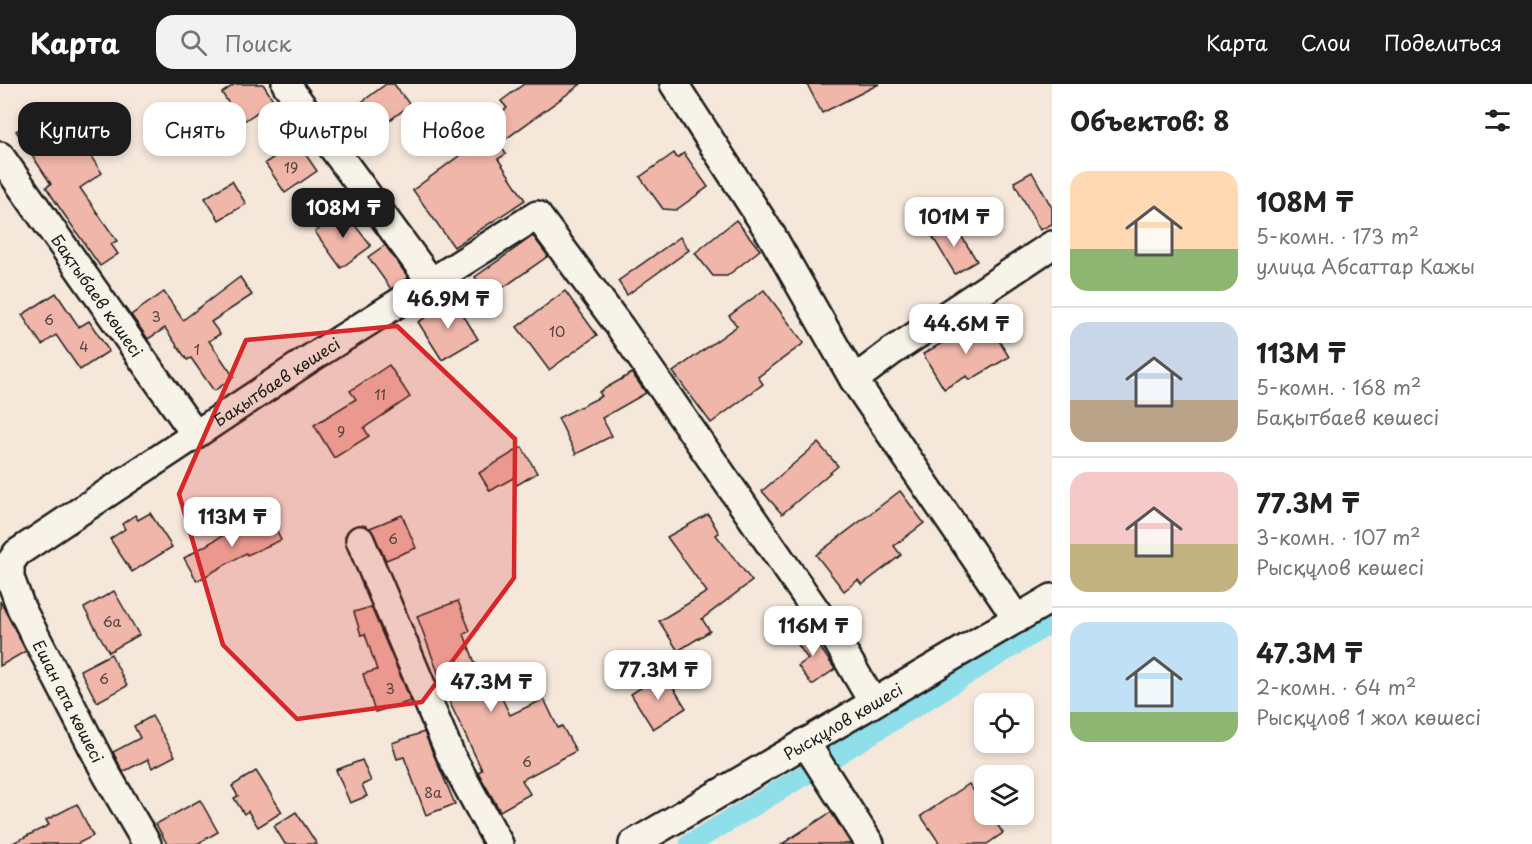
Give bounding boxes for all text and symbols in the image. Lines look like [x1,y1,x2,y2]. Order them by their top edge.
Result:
search box [156,15,576,69]
text: Карта [30,21,120,64]
icon: search [177,26,210,59]
text: Поиск [225,26,292,59]
text: Карта [1206,26,1268,58]
text: Слои [1301,26,1351,58]
text: Поделиться [1384,26,1502,58]
text: Объектов: 8 [1070,101,1230,140]
chip: Купить [18,102,131,156]
chip: Снять [143,102,246,156]
chip: Фильтры [258,102,389,156]
chip: Новое [401,102,506,156]
icon: filters [1481,104,1514,137]
house number: 19 [284,157,298,178]
text: 108M ₸ [1256,182,1353,221]
pin: 108M ₸ [294,188,392,239]
text: 108M ₸ [306,192,380,222]
icon: home [1118,195,1190,267]
pin: 101M ₸ [905,197,1003,248]
text: 101M ₸ [919,201,989,231]
text: 5-комн. · 173 m² [1256,221,1419,251]
street label: Бақтыбаев көшесі [46,229,149,362]
text: улица Абсаттар Кажы [1256,251,1475,281]
pin: 46.9M ₸ [393,279,503,330]
text: 46.9M ₸ [407,283,489,313]
pin: 44.6M ₸ [911,304,1021,355]
house number: 3 [151,306,161,327]
text: 44.6M ₸ [923,308,1009,338]
house number: 6 [44,309,54,330]
house number: 10 [549,321,565,342]
street label: Бақытбаев көшесі [209,331,344,432]
text: 113M ₸ [1256,333,1345,372]
house number: 4 [79,336,89,357]
house number: 1 [194,339,200,360]
icon: home [1118,346,1190,418]
text: 5-комн. · 168 m² [1256,372,1421,402]
house number: 11 [374,384,386,405]
text: Бақытбаев көшесі [1256,402,1439,432]
house number: 9 [337,421,345,442]
text: 77.3M ₸ [1256,483,1359,522]
icon: home [1118,496,1190,568]
pin: 113M ₸ [183,497,281,548]
text: 113M ₸ [198,501,266,531]
text: 3-комн. · 107 m² [1256,522,1421,552]
house number: 6 [388,528,398,549]
text: Рысқұлов көшесі [1256,552,1424,582]
pin: 116M ₸ [764,606,862,657]
text: 116M ₸ [778,610,848,640]
house number: 6а [103,611,122,632]
text: 47.3M ₸ [1256,633,1362,672]
street label: Ешан ата көшесі [28,635,110,767]
icon: home [1118,646,1190,718]
pin: 77.3M ₸ [603,650,713,701]
text: 77.3M ₸ [618,654,698,684]
pin: 47.3M ₸ [436,662,546,713]
text: 47.3M ₸ [450,666,532,696]
house number: 6 [99,668,109,689]
text: 2-комн. · 64 m² [1256,672,1416,702]
street label: Рысқұлов көшесі [778,677,907,765]
house number: 3 [385,678,395,699]
map controls [974,693,1034,825]
button: locate [974,693,1034,753]
text: Рысқұлов 1 жол көшесі [1256,702,1481,732]
house number: 6 [522,751,532,772]
button: layers [974,765,1034,825]
house number: 8а [424,782,442,803]

